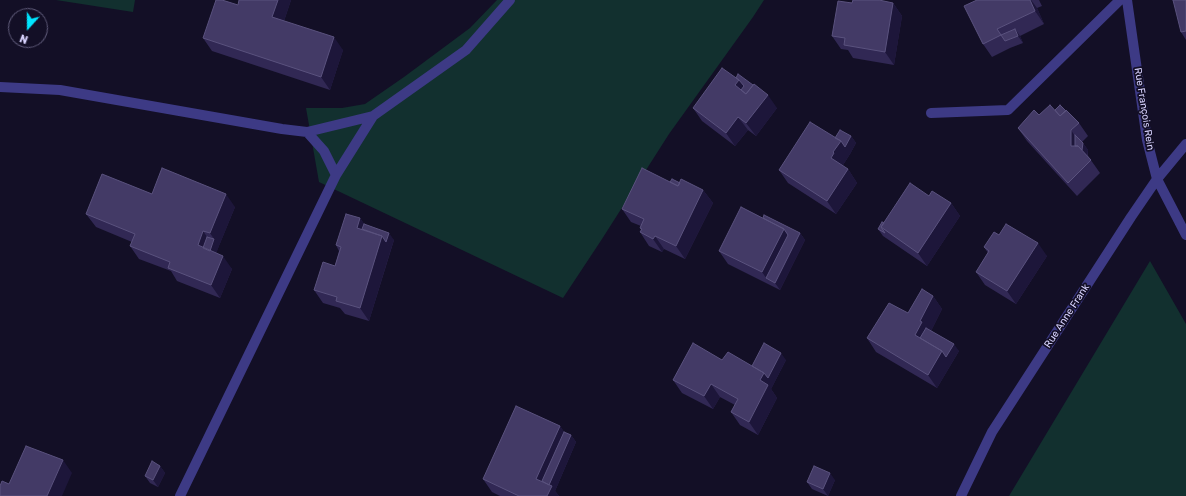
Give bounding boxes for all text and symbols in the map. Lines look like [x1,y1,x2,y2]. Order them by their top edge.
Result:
north arrow [8,8,48,48]
text: N [18,31,30,46]
street label: Rue François Rein [1132,67,1156,151]
street label: Rue Anne Frank [1042,282,1092,350]

